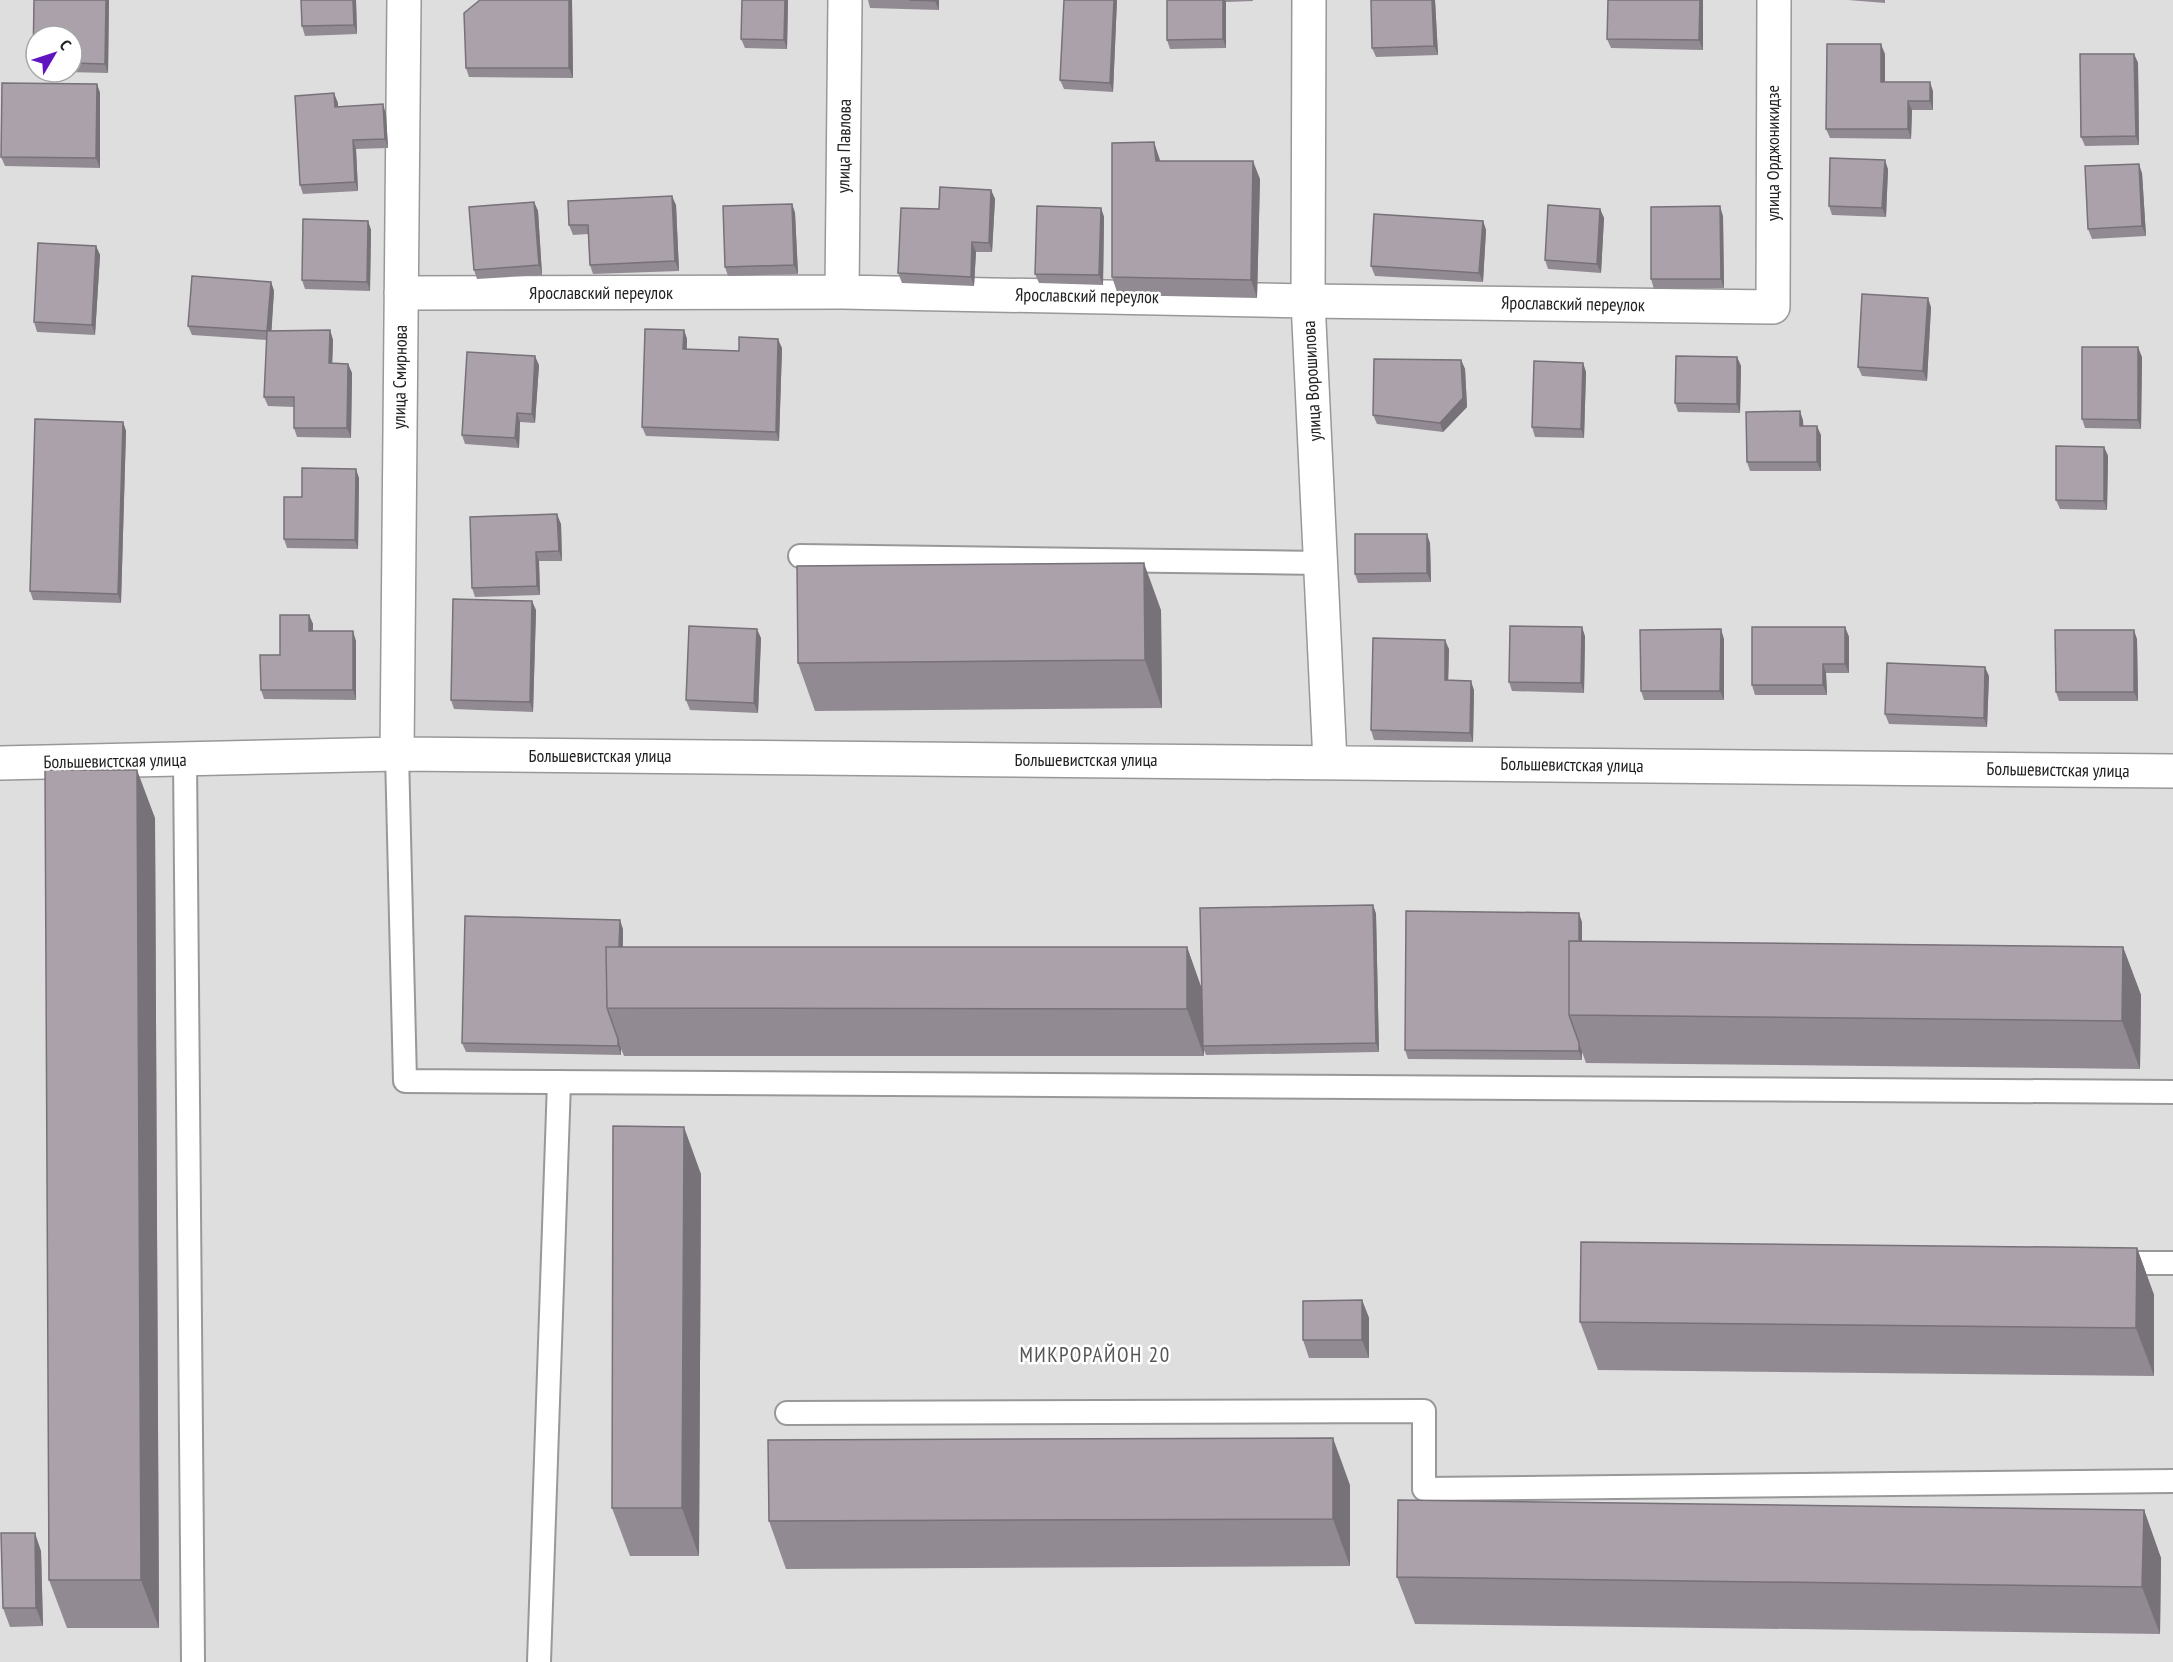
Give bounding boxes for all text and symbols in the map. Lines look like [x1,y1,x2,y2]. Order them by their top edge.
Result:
north arrow [24,24,84,84]
text: С [56,35,76,54]
street label: улица Орджоникидзе [1761,85,1784,221]
street label: улица Павлова [831,99,856,193]
street label: Ярославский переулок [529,281,673,304]
street label: Ярославский переулок [1015,283,1159,308]
street label: Ярославский переулок [1501,291,1645,316]
street label: улица Ворошилова [1297,320,1326,442]
street label: улица Смирнова [387,325,412,429]
street label: Большевистская улица [528,744,672,767]
street label: Большевистская улица [43,748,187,773]
street label: Большевистская улица [1014,748,1158,771]
street label: Большевистская улица [1500,752,1644,777]
street label: Большевистская улица [1986,757,2130,782]
district label: МИКРОРАЙОН 20 [1019,1341,1171,1368]

